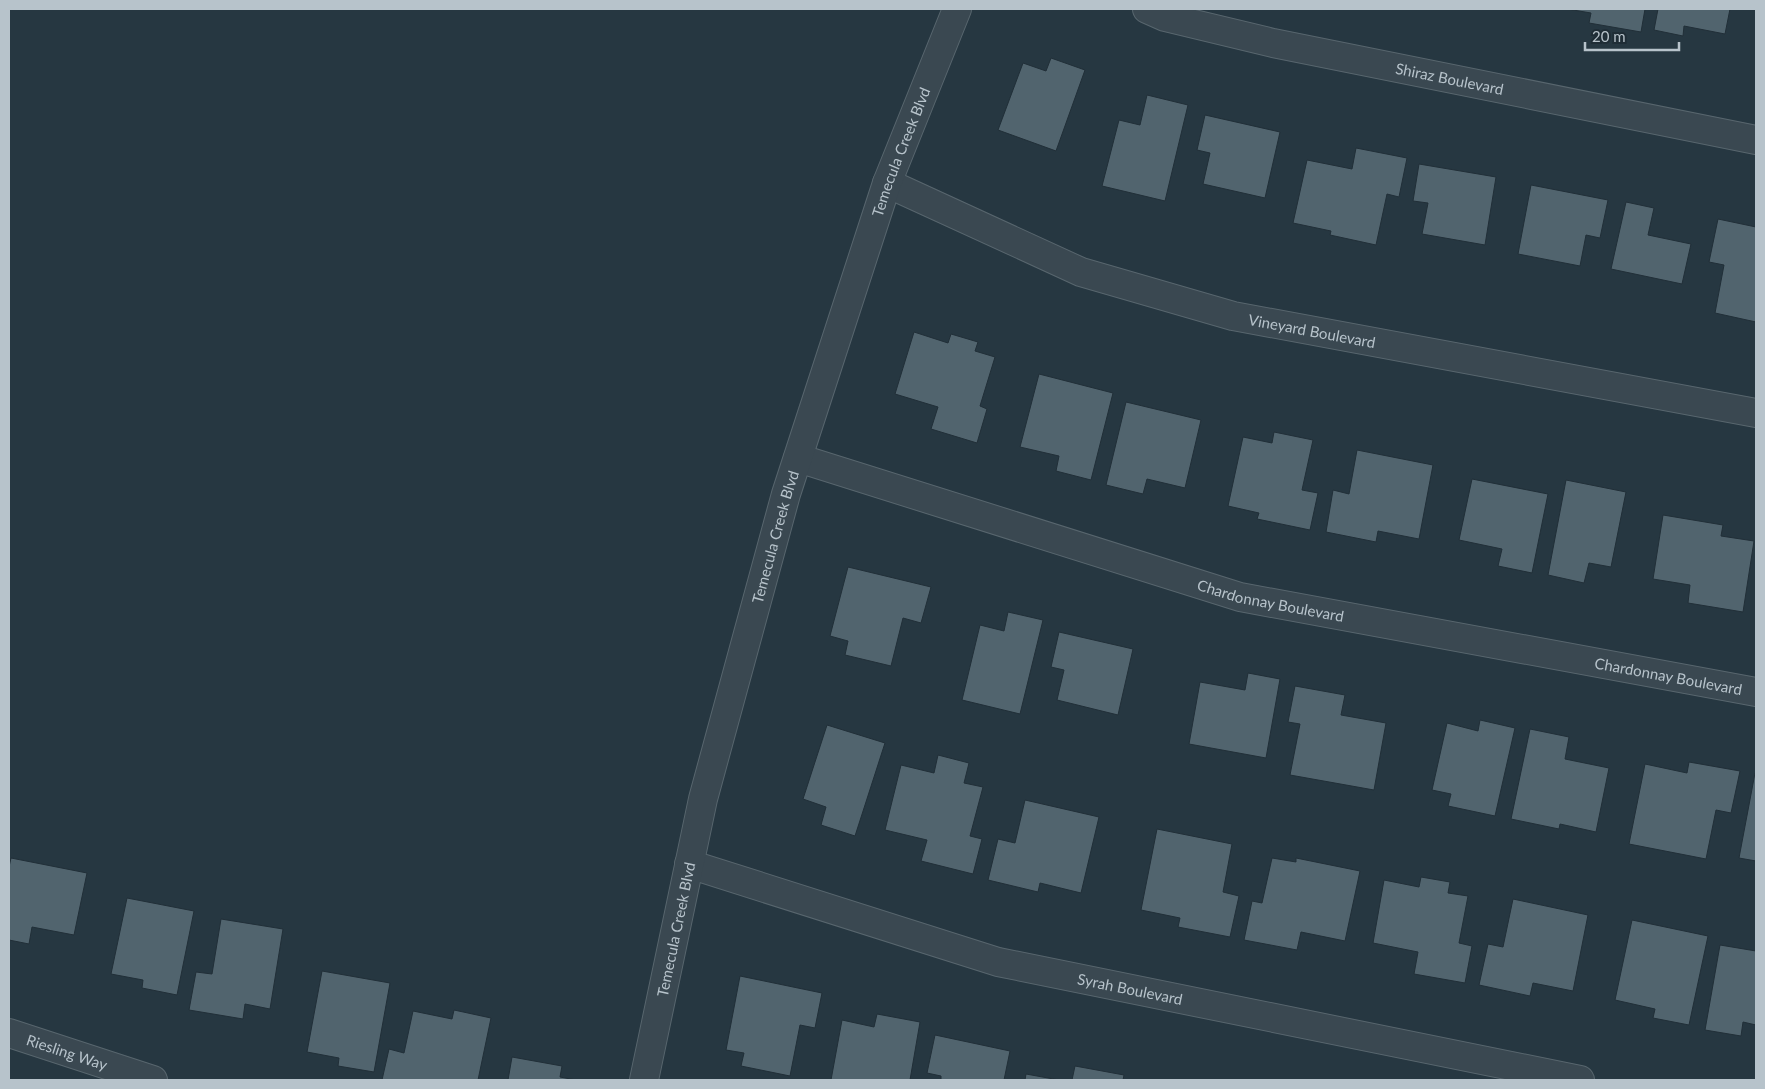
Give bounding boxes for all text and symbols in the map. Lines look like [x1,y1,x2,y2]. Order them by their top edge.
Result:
scale bar [1585,20,1679,52]
text: 20 m [1592,27,1626,45]
street label: Shiraz Boulevard [1394,59,1505,98]
street label: Temecula Creek Blvd [868,85,934,219]
street label: Vineyard Boulevard [1247,310,1377,351]
street label: Temecula Creek Blvd [748,468,802,605]
street label: Chardonnay Boulevard [1195,575,1345,625]
street label: Chardonnay Boulevard [1593,653,1744,698]
street label: Temecula Creek Blvd [653,860,699,998]
street label: Syrah Boulevard [1076,969,1184,1008]
street label: Riesling Way [24,1030,110,1074]

